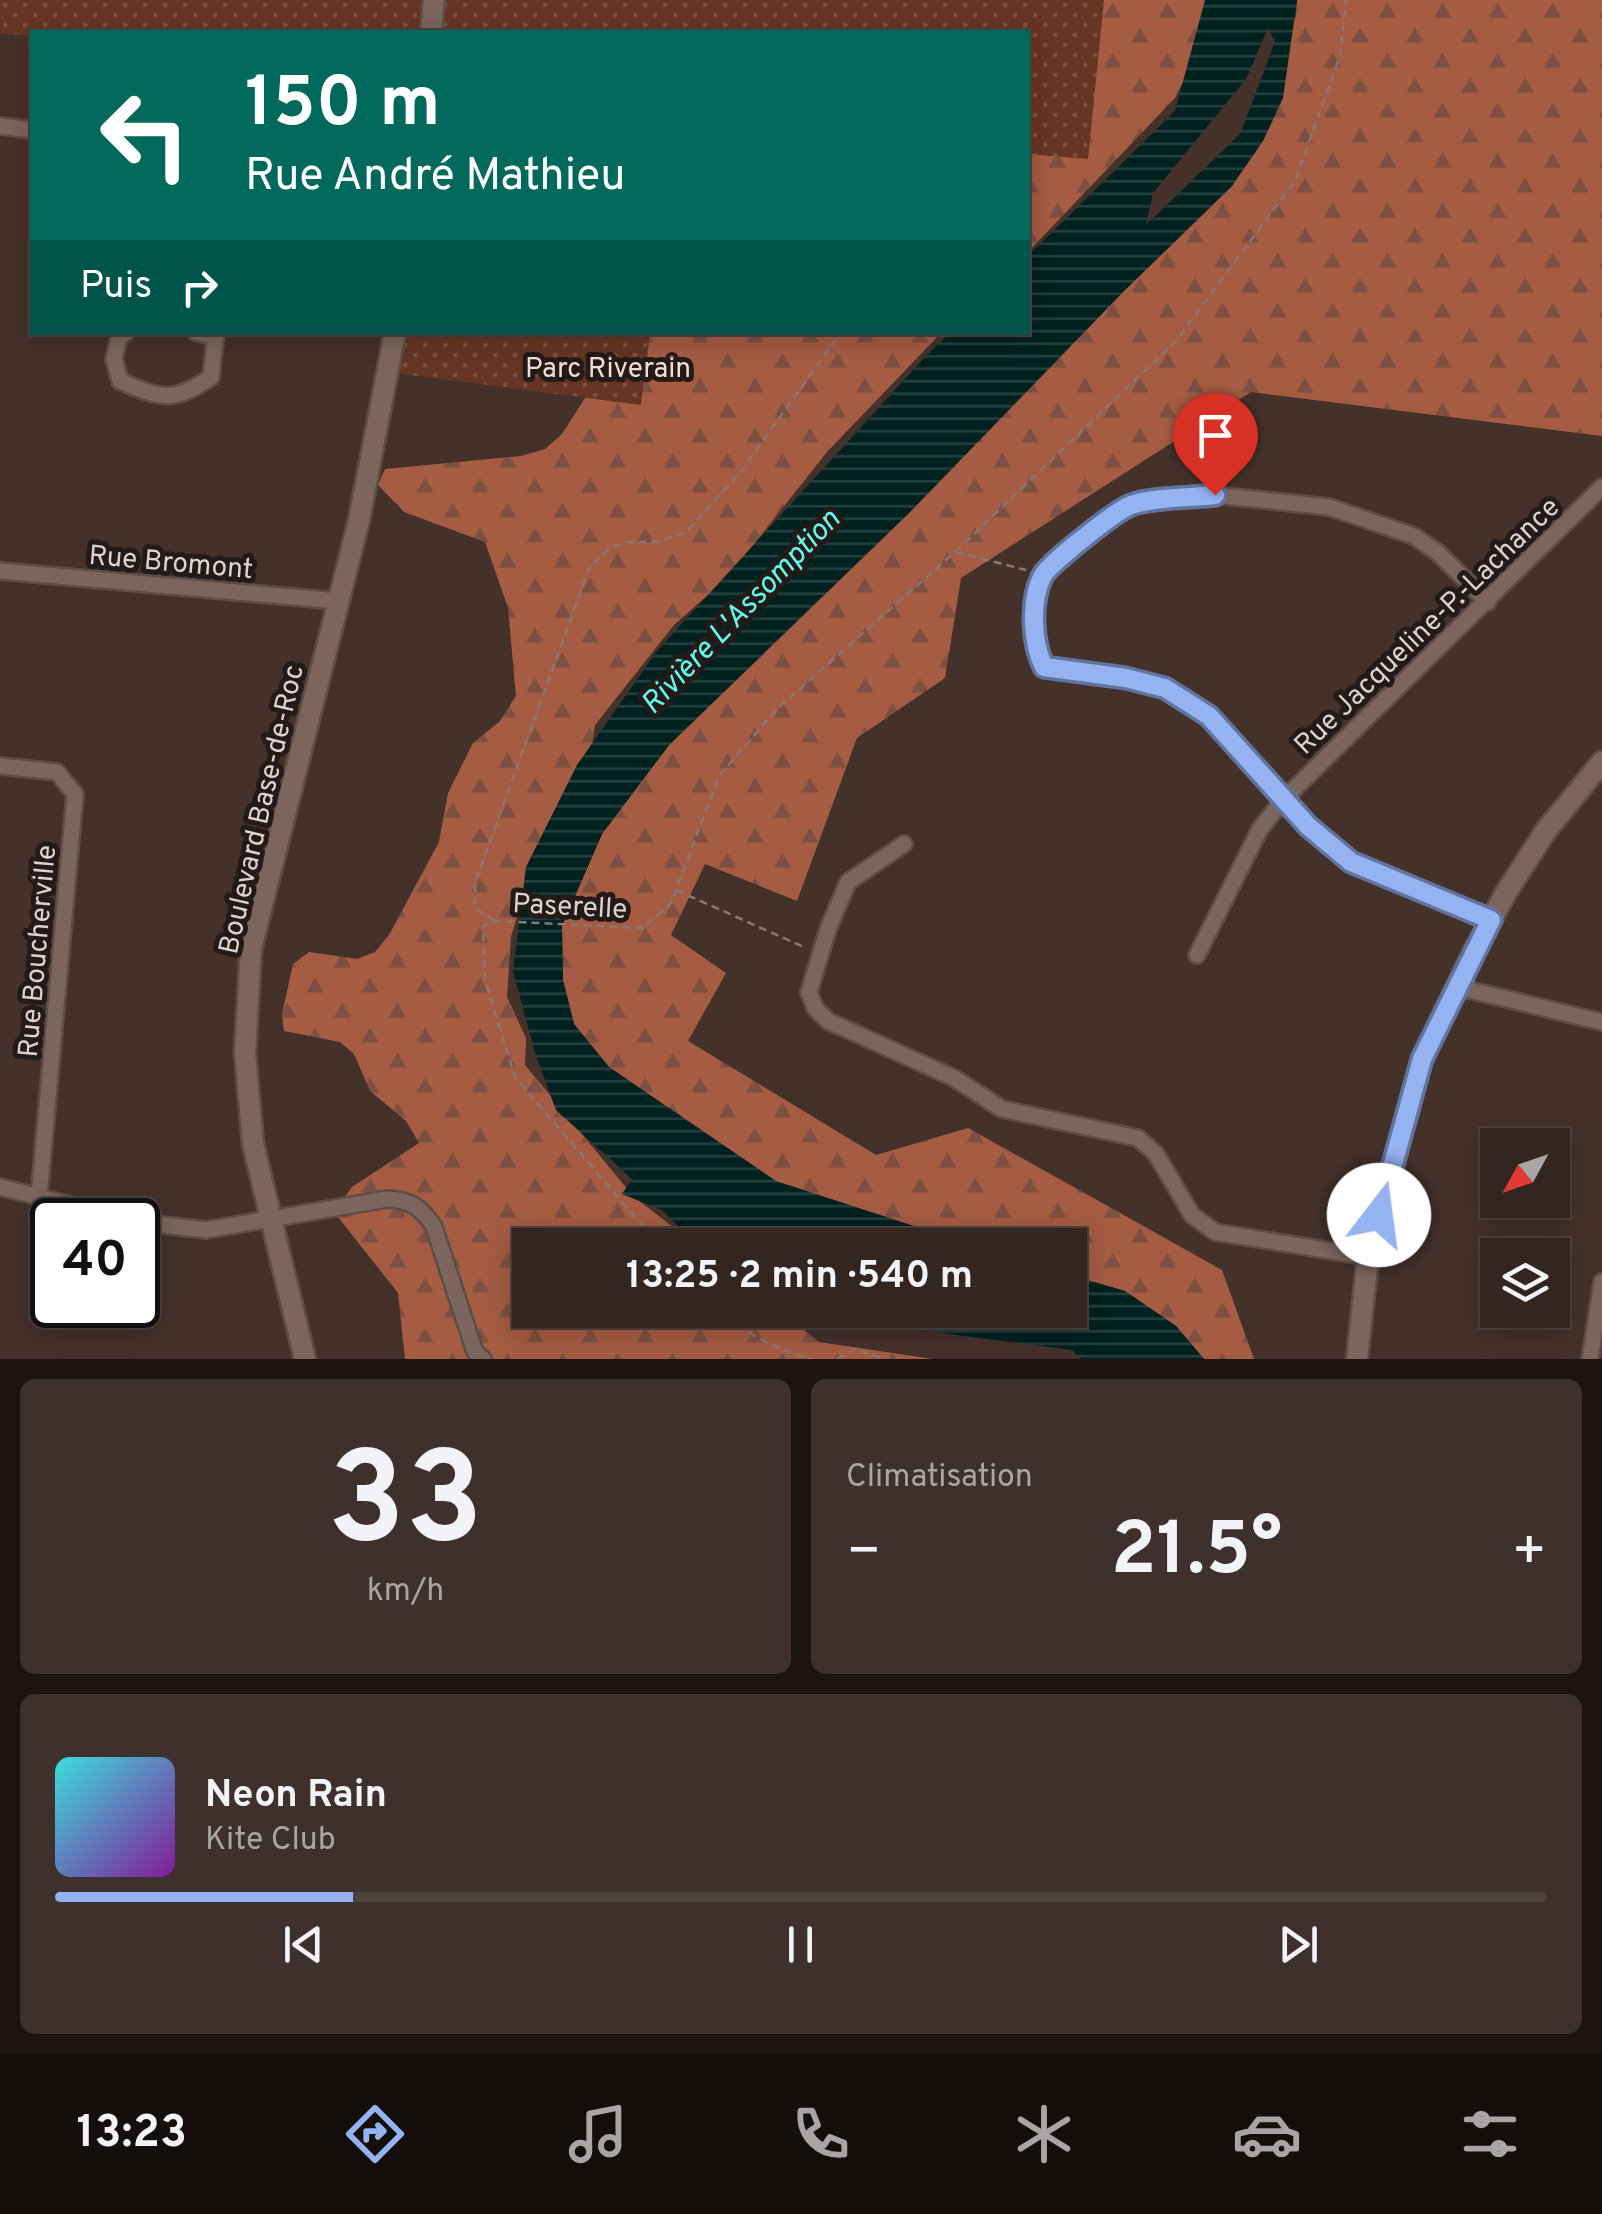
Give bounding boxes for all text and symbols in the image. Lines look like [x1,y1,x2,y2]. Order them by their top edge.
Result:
text: 150 m [245,62,440,151]
icon: left [80,70,210,200]
text: Rue André Mathieu [245,149,626,206]
icon: right [172,260,227,315]
text: Puis [80,263,152,312]
park label: Parc Riverain [525,352,691,388]
pin [1173,393,1258,496]
icon: arrive [1188,408,1243,463]
street label: Rue Jacqueline-P.-Lachance [1288,491,1569,764]
water label: Rivière L'Assomption [634,502,849,723]
street label: Rue Bromont [87,539,255,589]
street label: Boulevard Base-de-Roc [212,661,314,958]
street label: Rue Boucherville [12,843,66,1059]
street label: Paserelle [511,887,628,929]
north arrow [1480,1128,1570,1218]
map controls [1480,1128,1570,1328]
position arrow [1327,1163,1431,1267]
speed limit sign: 40 [30,1198,160,1328]
button: layers [1480,1238,1570,1328]
text: 13:25 · 2 min · 540 m [626,1253,973,1302]
text: 33 [328,1424,483,1589]
text: Climatisation [846,1458,1033,1498]
text: 21.5° [1111,1506,1282,1601]
text: − [846,1519,881,1589]
text: + [1512,1519,1547,1589]
text: km/h [367,1572,444,1612]
text: Neon Rain [205,1772,387,1821]
text: Kite Club [205,1821,336,1861]
icon: previous [276,1917,331,1972]
icon: pause [773,1917,828,1972]
icon: next [1271,1917,1326,1972]
icon: directions [340,2099,410,2169]
icon: music [563,2099,633,2169]
icon: phone [786,2099,856,2169]
icon: climate [1009,2099,1079,2169]
icon: car [1232,2099,1302,2169]
icon: filters [1455,2099,1525,2169]
text: 13:23 [77,2106,187,2163]

